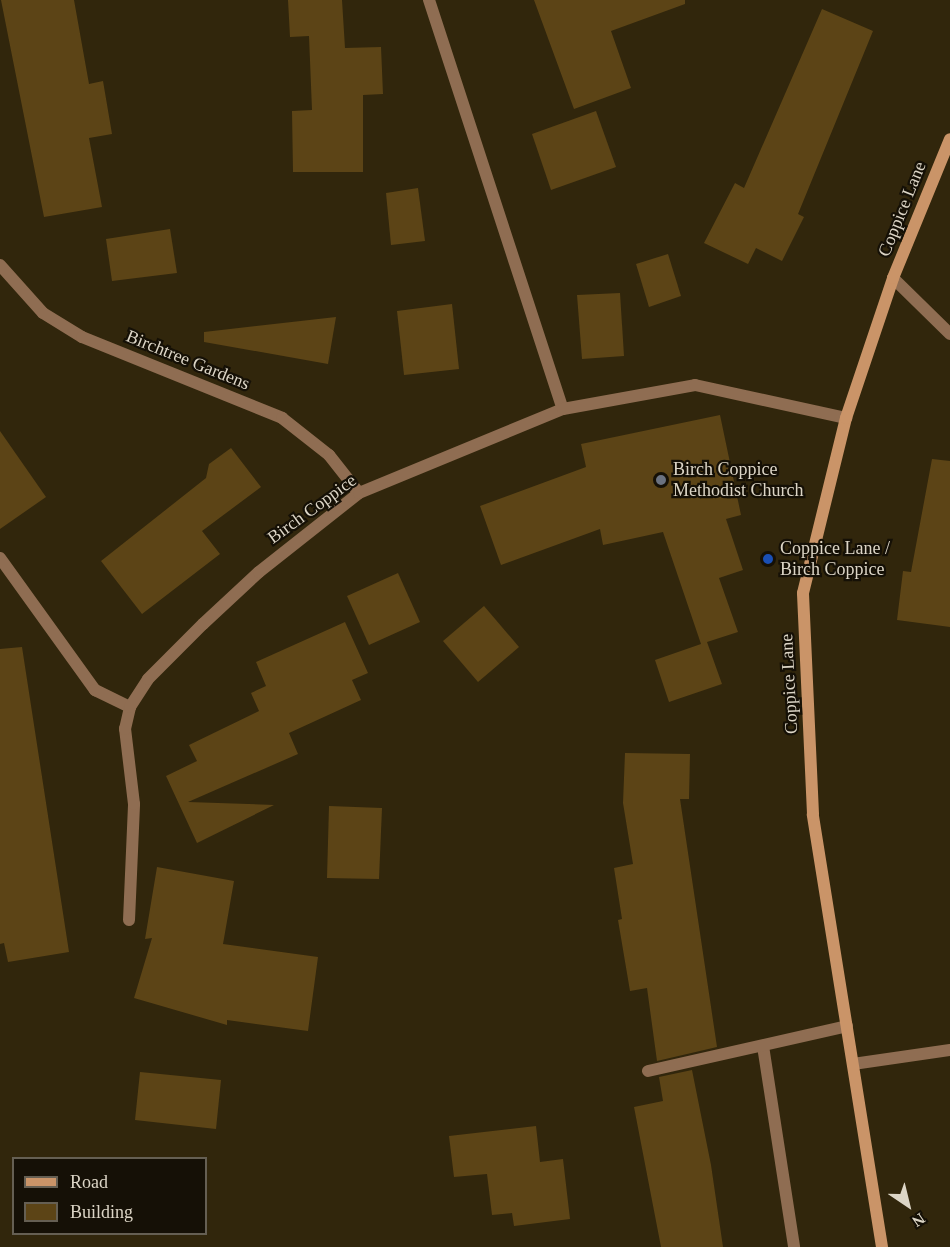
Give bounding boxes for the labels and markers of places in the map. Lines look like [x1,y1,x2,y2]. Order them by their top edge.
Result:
place label: Birch Coppice Methodist Church [673,459,803,502]
marker: Birch Coppice Methodist Church [654,473,668,487]
place label: Coppice Lane / Birch Coppice [780,538,890,580]
marker: Coppice Lane / Birch Coppice [761,552,775,566]

